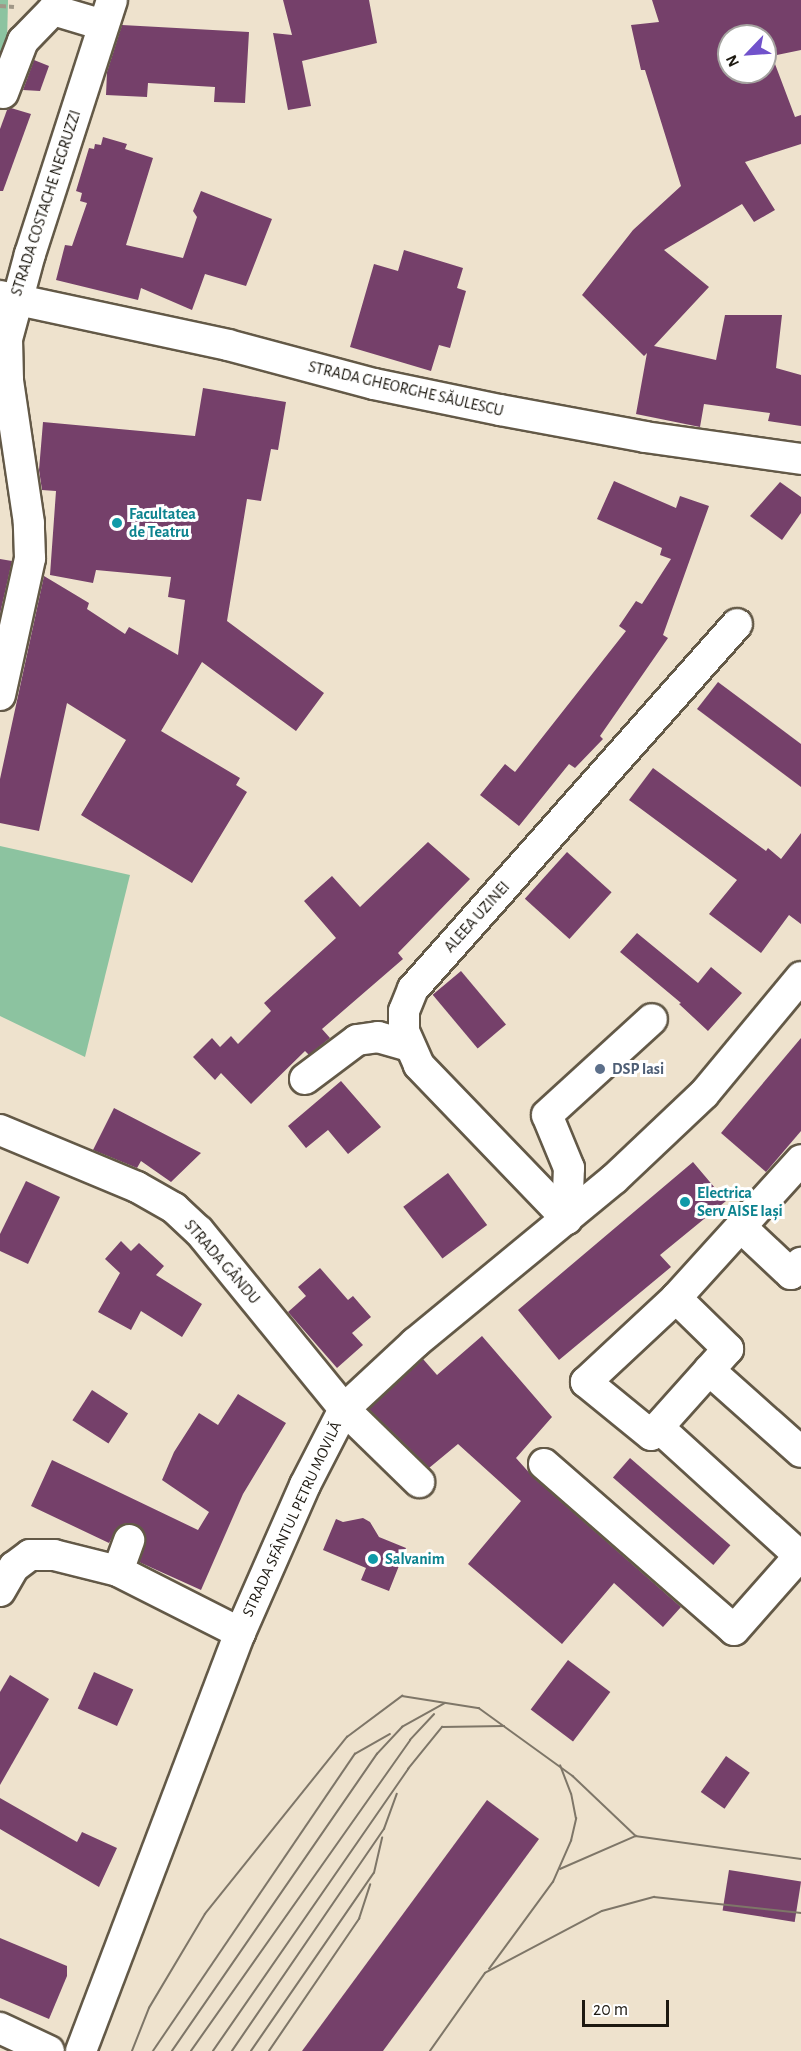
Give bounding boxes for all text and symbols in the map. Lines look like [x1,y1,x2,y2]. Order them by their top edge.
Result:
north arrow [717,24,777,84]
text: N [723,52,742,69]
street label: STRADA COSTACHE NEGRUZZI [7,108,85,298]
street label: STRADA GHEORGHE SĂULESCU [306,357,506,421]
place label: Facultatea de Teatru [129,504,196,542]
marker: Facultatea de Teatru [110,516,124,530]
street label: ALEEA UZINEI [440,878,514,956]
place label: DSP Iasi [612,1059,664,1079]
marker: DSP Iasi [593,1062,607,1076]
place label: Electrica Serv AISE Iași [697,1183,783,1221]
marker: Electrica Serv AISE Iași [678,1195,692,1209]
street label: STRADA GÂNDU [180,1216,264,1308]
street label: STRADA SFÂNTUL PETRU MOVILĂ [238,1418,346,1620]
place label: Salvanim [385,1549,445,1569]
marker: Salvanim [366,1552,380,1566]
scale bar [585,1988,672,2026]
text: 20 m [593,2001,628,2019]

